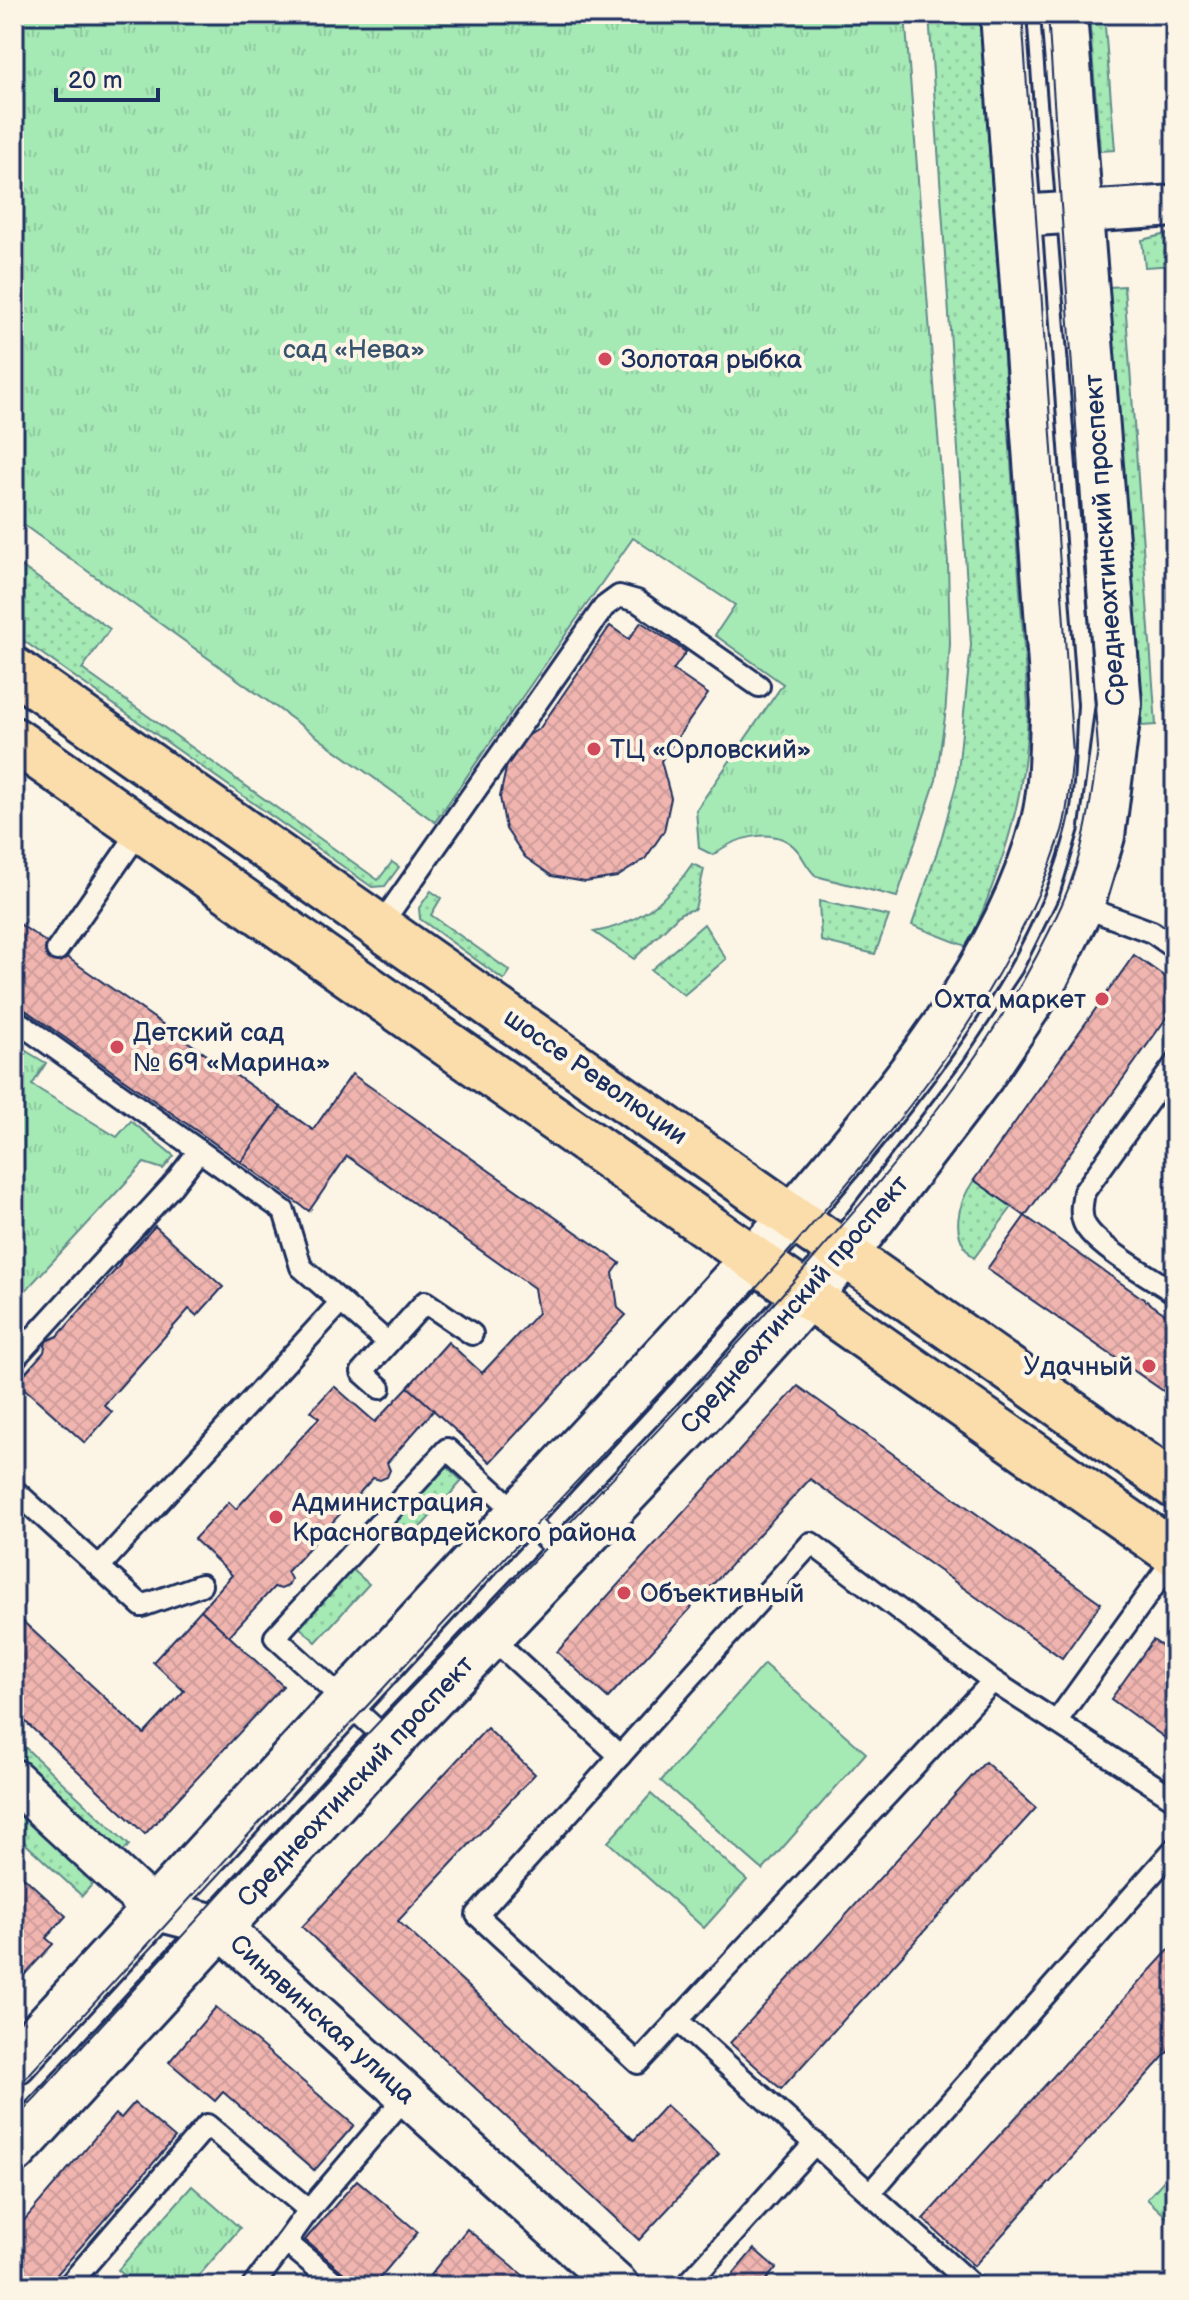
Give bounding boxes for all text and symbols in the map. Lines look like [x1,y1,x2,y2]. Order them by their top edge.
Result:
scale bar [56,52,158,102]
text: 20 m [68,66,123,95]
park label: сад «Нева» [283,335,425,366]
place label: Золотая рыбка [621,345,802,376]
marker: Золотая рыбка [596,350,614,368]
street label: Среднеохтинский проспект [1078,373,1133,707]
place label: ТЦ «Орловский» [610,735,811,766]
marker: ТЦ «Орловский» [585,740,603,758]
place label: Охта маркет [934,985,1086,1016]
marker: Охта маркет [1093,990,1111,1008]
street label: шоссе Революции [497,1002,693,1152]
place label: Детский сад № 69 «Марина» [133,1018,330,1079]
marker: Детский сад № 69 «Марина» [108,1038,126,1056]
street label: Среднеохтинский проспект [674,1169,916,1441]
place label: Удачный [1023,1352,1133,1383]
marker: Удачный [1140,1357,1158,1375]
place label: Администрация Красногвардейского района [291,1488,636,1549]
marker: Администрация Красногвардейского района [267,1508,285,1526]
place label: Объективный [640,1579,804,1610]
marker: Объективный [615,1584,633,1602]
street label: Среднеохтинский проспект [231,1650,481,1914]
street label: Синявинская улица [223,1929,421,2112]

